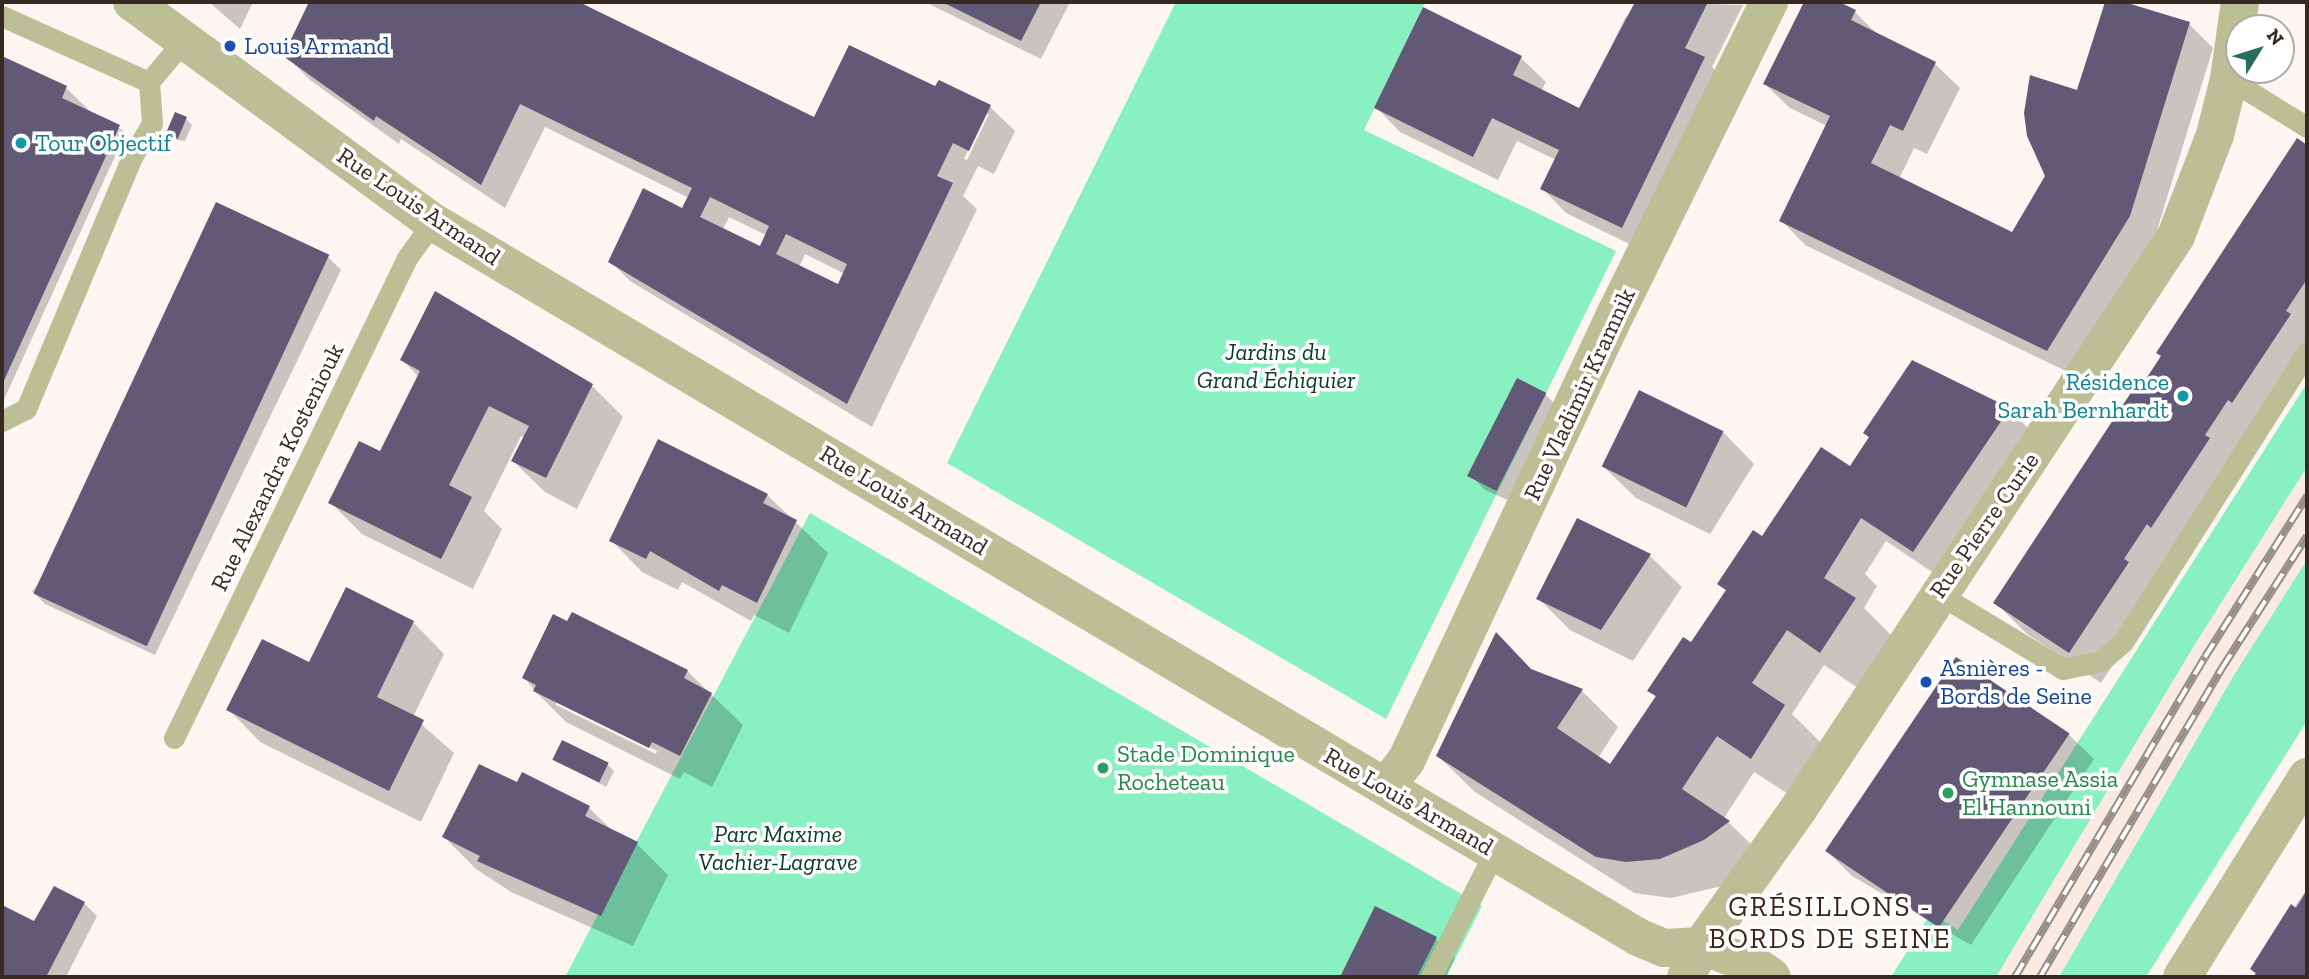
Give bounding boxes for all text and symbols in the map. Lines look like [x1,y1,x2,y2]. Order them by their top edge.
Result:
north arrow [2225,14,2295,84]
text: N [2262,24,2289,50]
place label: Louis Armand [244,32,390,60]
marker: Louis Armand [222,38,238,54]
place label: Tour Objectif [35,129,172,157]
marker: Tour Objectif [13,135,29,151]
street label: Rue Louis Armand [332,141,506,271]
street label: Rue Vladimir Kramnik [1517,283,1641,505]
street label: Rue Alexandra Kosteniouk [204,338,350,596]
park label: Jardins du Grand Échiquier [1197,338,1355,394]
place label: Résidence Sarah Bernhardt [1997,368,2169,424]
marker: Résidence Sarah Bernhardt [2175,388,2191,404]
street label: Rue Louis Armand [815,438,993,562]
street label: Rue Pierre Curie [1923,447,2045,603]
place label: Asnières - Bords de Seine [1940,654,2092,710]
marker: Asnières - Bords de Seine [1918,674,1934,690]
place label: Stade Dominique Rocheteau [1117,740,1295,796]
street label: Rue Louis Armand [1319,741,1499,861]
marker: Stade Dominique Rocheteau [1095,760,1111,776]
place label: Gymnase Assia El Hannouni [1962,765,2119,821]
marker: Gymnase Assia El Hannouni [1940,785,1956,801]
park label: Parc Maxime Vachier-Lagrave [698,820,858,876]
district label: GRÉSILLONS - BORDS DE SEINE [1710,890,1950,956]

